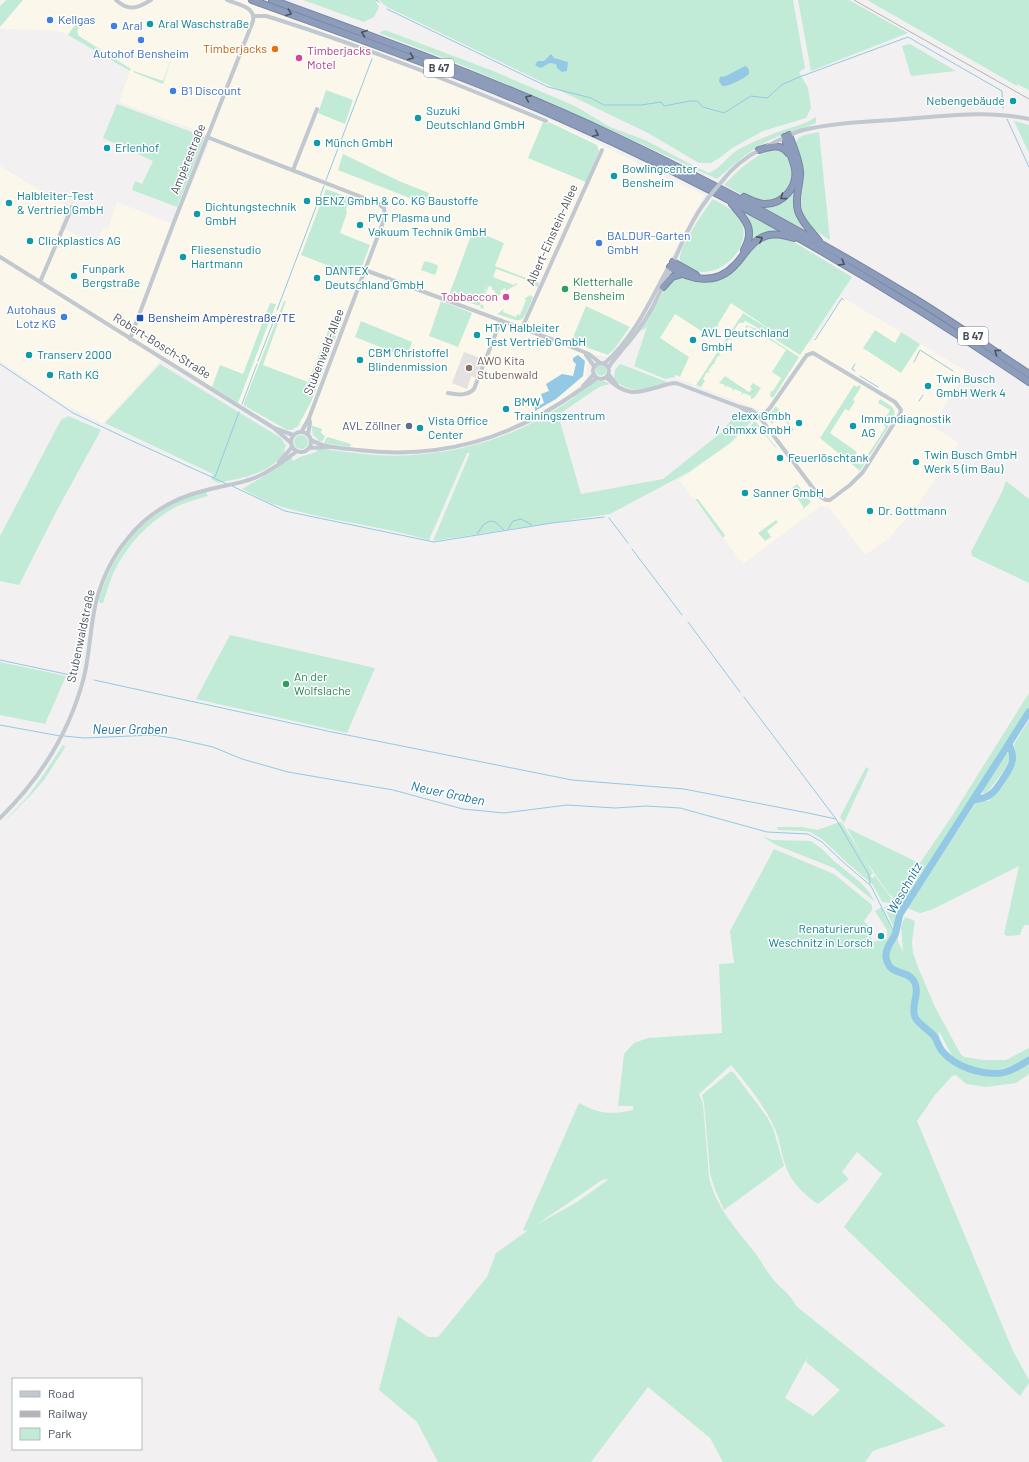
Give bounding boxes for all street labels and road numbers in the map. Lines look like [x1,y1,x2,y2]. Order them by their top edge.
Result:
road number: B 47 [424,59,454,77]
street label: Ampèrestraße [167,121,208,196]
street label: Albert-Einstein-Allee [522,182,580,287]
street label: Stubenwald-Allee [300,307,346,397]
street label: Robert-Bosch-Straße [111,309,214,381]
road number: B 47 [958,327,988,345]
street label: Stubenwaldstraße [63,588,97,684]

